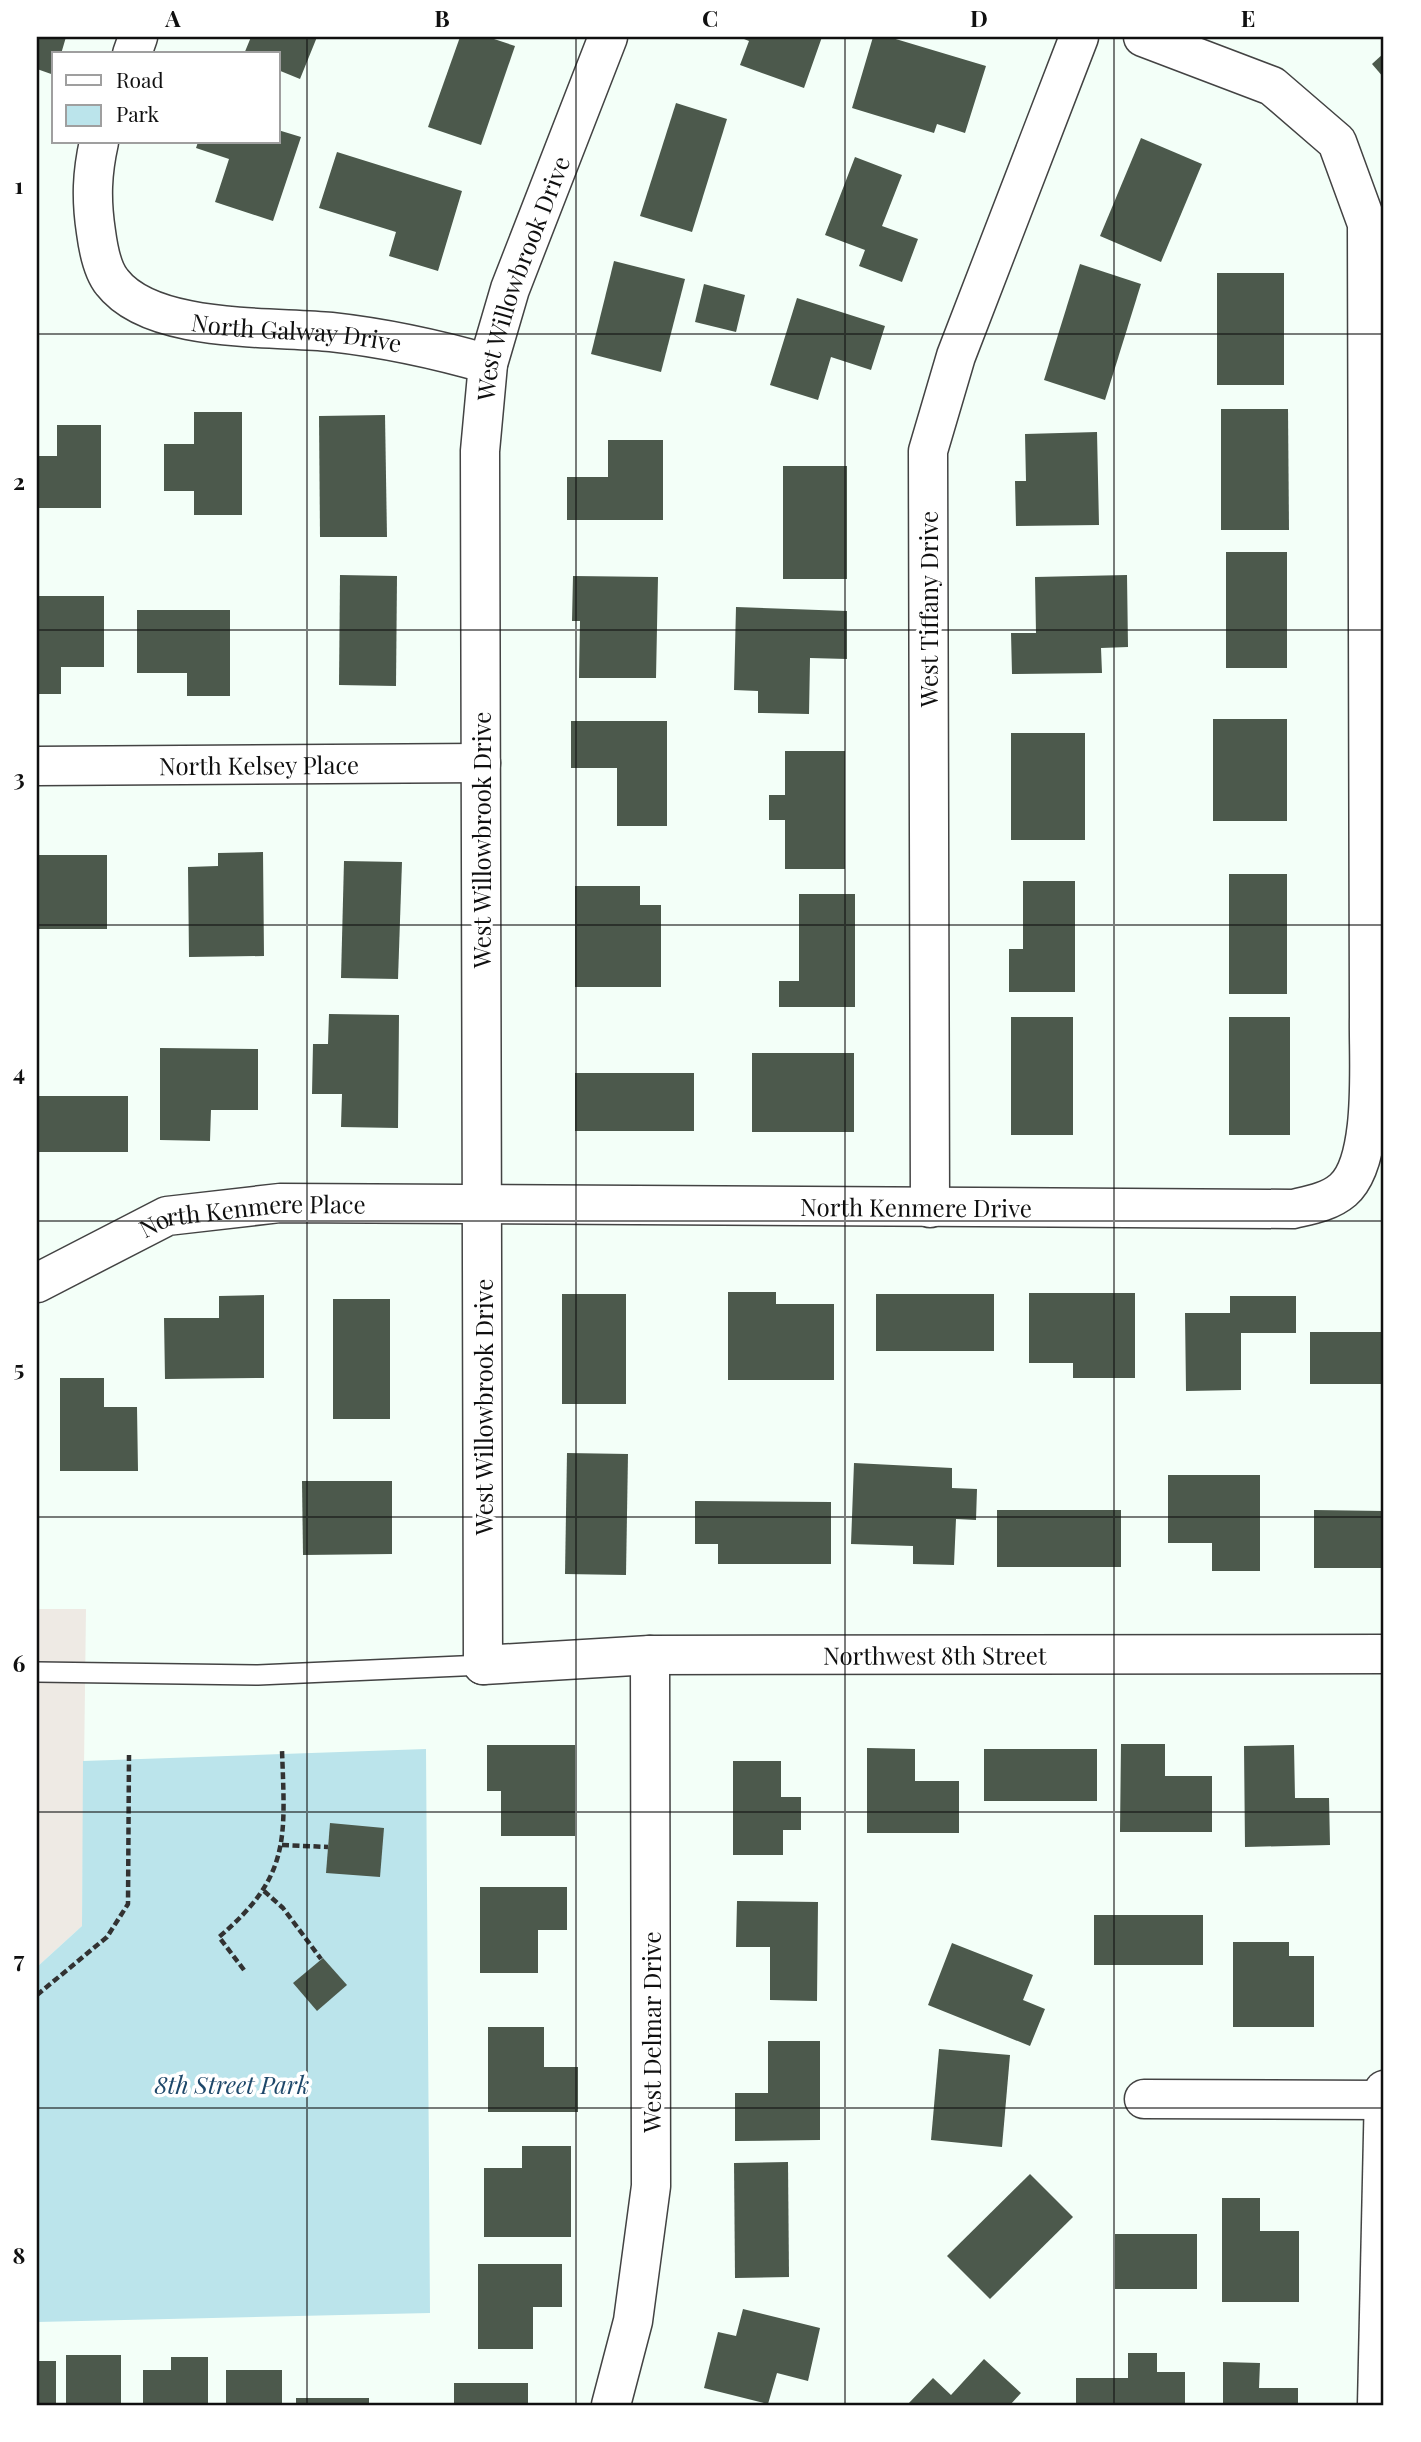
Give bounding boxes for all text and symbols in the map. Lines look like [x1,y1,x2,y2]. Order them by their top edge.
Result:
text: A [164,2,181,33]
text: B [434,2,450,33]
text: C [702,2,718,33]
text: D [970,2,988,33]
text: E [1241,2,1255,33]
legend [52,52,280,144]
text: Road [116,65,164,93]
text: Park [116,99,160,127]
street label: West Willowbrook Drive [469,151,576,403]
text: 1 [15,169,24,200]
street label: North Galway Drive [189,305,405,359]
text: 2 [13,465,25,496]
street label: West Tiffany Drive [912,511,944,708]
street label: West Willowbrook Drive [465,712,497,969]
street label: North Kelsey Place [159,748,359,781]
text: 3 [13,761,25,792]
text: 4 [13,1056,25,1087]
street label: North Kenmere Place [133,1187,366,1244]
street label: North Kenmere Drive [800,1190,1032,1223]
street label: West Willowbrook Drive [467,1279,499,1536]
text: 5 [14,1352,24,1383]
street label: Northwest 8th Street [823,1638,1047,1671]
text: 6 [13,1647,26,1678]
street label: West Delmar Drive [635,1931,667,2134]
text: 7 [14,1943,25,1974]
park label: 8th Street Park [155,2068,309,2100]
text: 8 [13,2239,25,2270]

